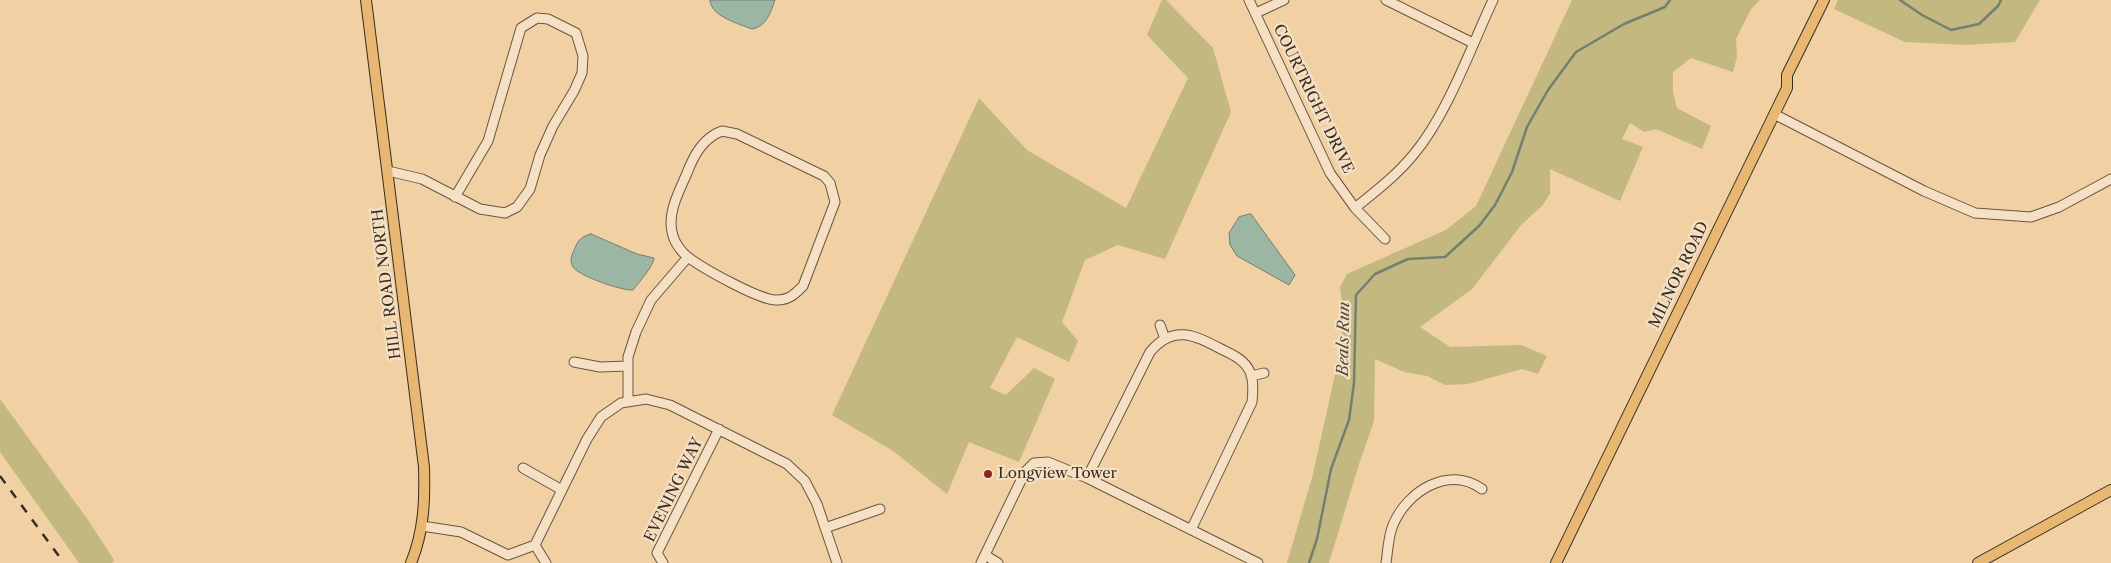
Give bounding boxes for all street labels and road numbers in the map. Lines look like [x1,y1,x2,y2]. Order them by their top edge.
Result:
street label: COURTRIGHT DRIVE [1269,21,1357,177]
street label: HILL ROAD NORTH [369,208,405,360]
street label: MILNOR ROAD [1645,219,1713,331]
street label: EVENING WAY [641,435,707,545]

